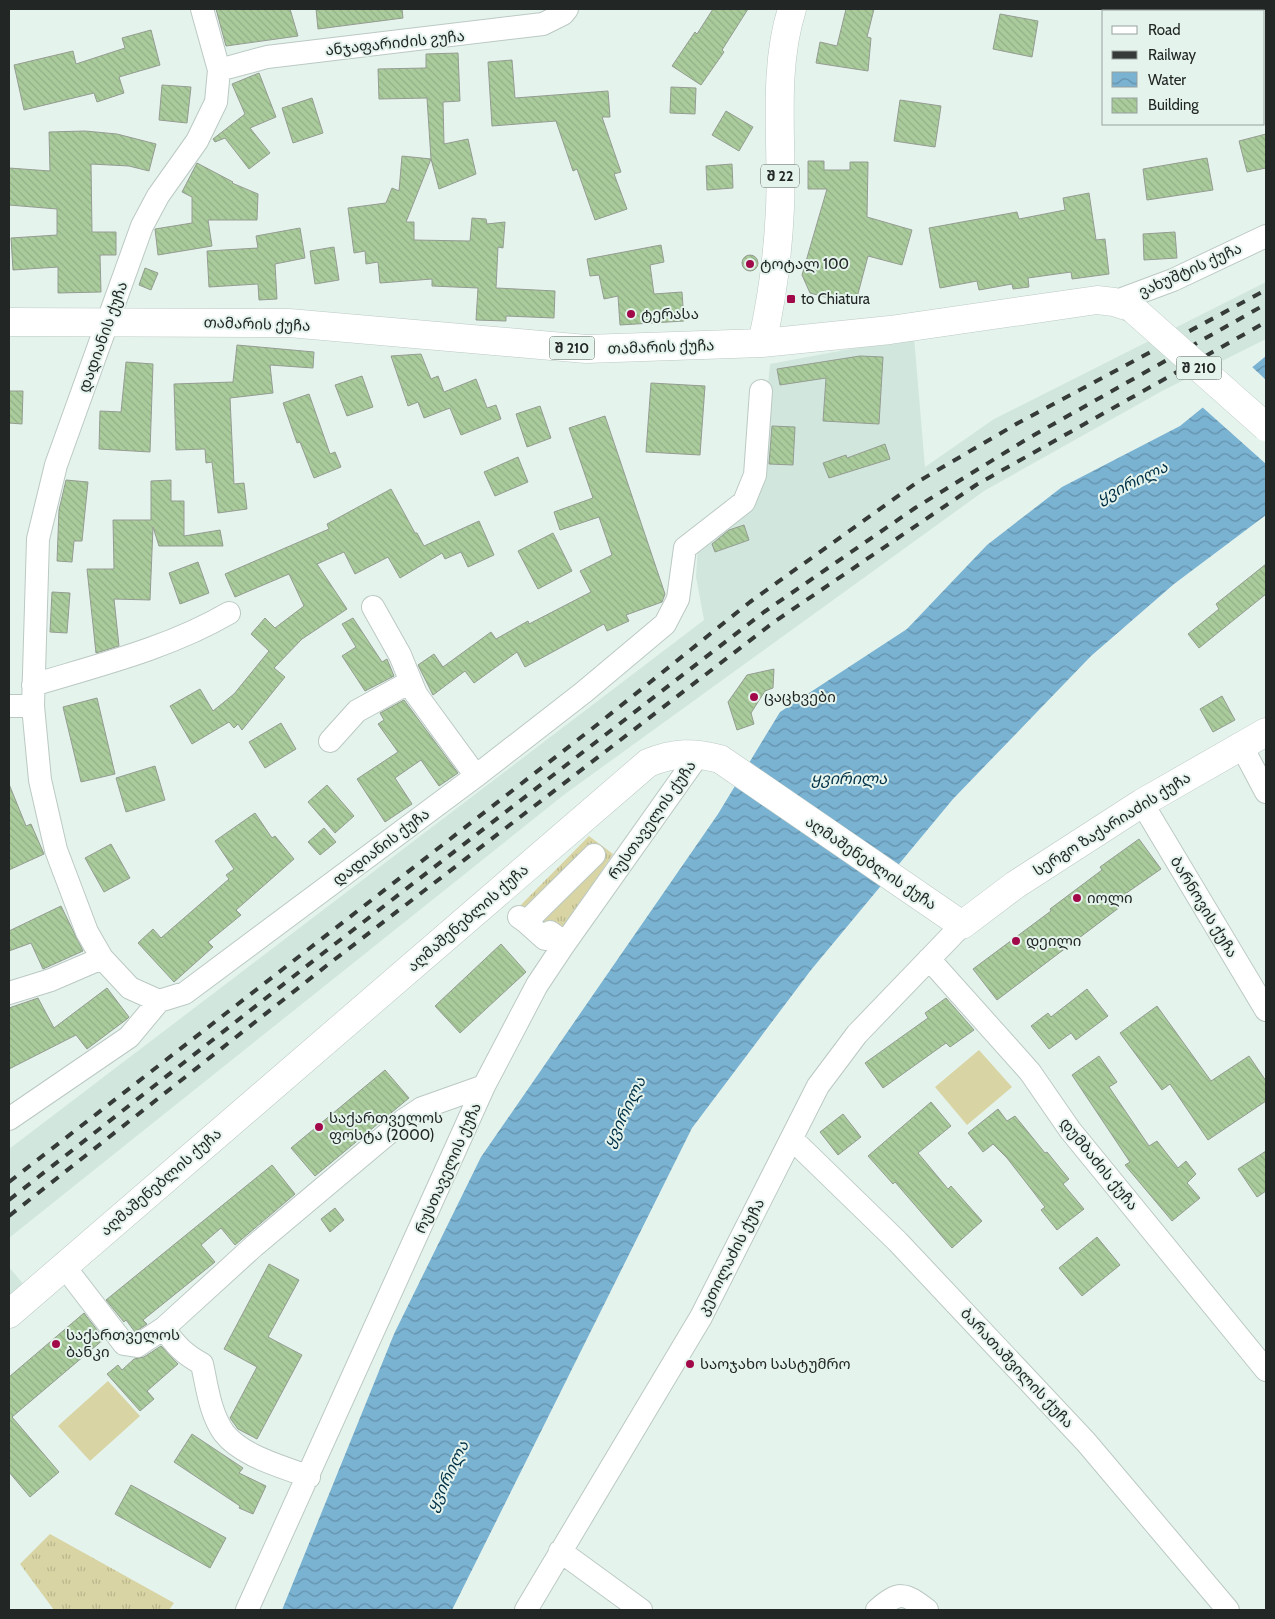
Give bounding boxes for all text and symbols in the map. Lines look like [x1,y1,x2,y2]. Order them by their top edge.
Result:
legend [1102,10,1265,125]
text: Road [1148,21,1181,39]
street label: ანჯაფარიძის ჷუჩა [324,27,466,59]
text: Railway [1148,46,1197,64]
text: Water [1148,71,1186,89]
text: Building [1148,96,1199,114]
road number: შ 22 [761,165,799,188]
street label: ვახუშტის ქუჩა [1136,239,1244,301]
place label: ტოტალ 100 [760,255,849,273]
marker: ტოტალ 100 [744,258,756,270]
street label: დადიანის ქუჩა [75,279,131,395]
place label: to Chiatura [801,290,871,308]
marker: to Chiatura [785,293,797,305]
place label: ტერასა [641,305,699,323]
marker: ტერასა [625,308,637,320]
street label: თამარის ქუჩა [203,313,311,335]
road number: შ 210 [550,336,594,359]
street label: თამარის ქუჩა [607,336,715,358]
road number: შ 210 [1176,356,1222,379]
water label: ყვირილა [1094,457,1171,508]
place label: ცაცხვები [764,688,836,706]
marker: ცაცხვები [748,691,760,703]
street label: რუსთაველის ქუჩა [604,757,700,883]
street label: სერგო ზაქარიაძის ქუჩა [1030,768,1194,880]
water label: ყვირილა [811,769,887,788]
street label: დადიანის ქუჩა [329,805,433,889]
street label: აღმაშენებლის ქუჩა [802,812,940,914]
street label: ბარნოვის ქუჩა [1167,853,1241,961]
street label: აღმაშენებლის ქუჩა [404,861,532,975]
place label: იოლი [1087,889,1133,907]
marker: იოლი [1071,892,1083,904]
place label: დეილი [1026,932,1081,950]
marker: დეილი [1010,935,1022,947]
water label: ყვირილა [599,1074,650,1151]
street label: რუსთაველის ქუჩა [411,1100,485,1236]
place label: საქართველოს ფოსტა (2000) [329,1109,443,1144]
street label: დუმბაძის ქუჩა [1056,1114,1142,1214]
marker: საქართველოს ფოსტა (2000) [313,1121,325,1133]
street label: აღმაშენებლის ქუჩა [97,1125,225,1239]
street label: კეთილაძის ქუჩა [694,1195,768,1319]
street label: ბარათაშვილის ქუჩა [957,1304,1077,1432]
place label: საქართველოს ბანკი [66,1326,180,1361]
marker: საქართველოს ბანკი [50,1338,62,1350]
place label: საოჯახო სასტუმრო [700,1355,851,1373]
marker: საოჯახო სასტუმრო [684,1358,696,1370]
water label: ყვირილა [422,1438,473,1515]

